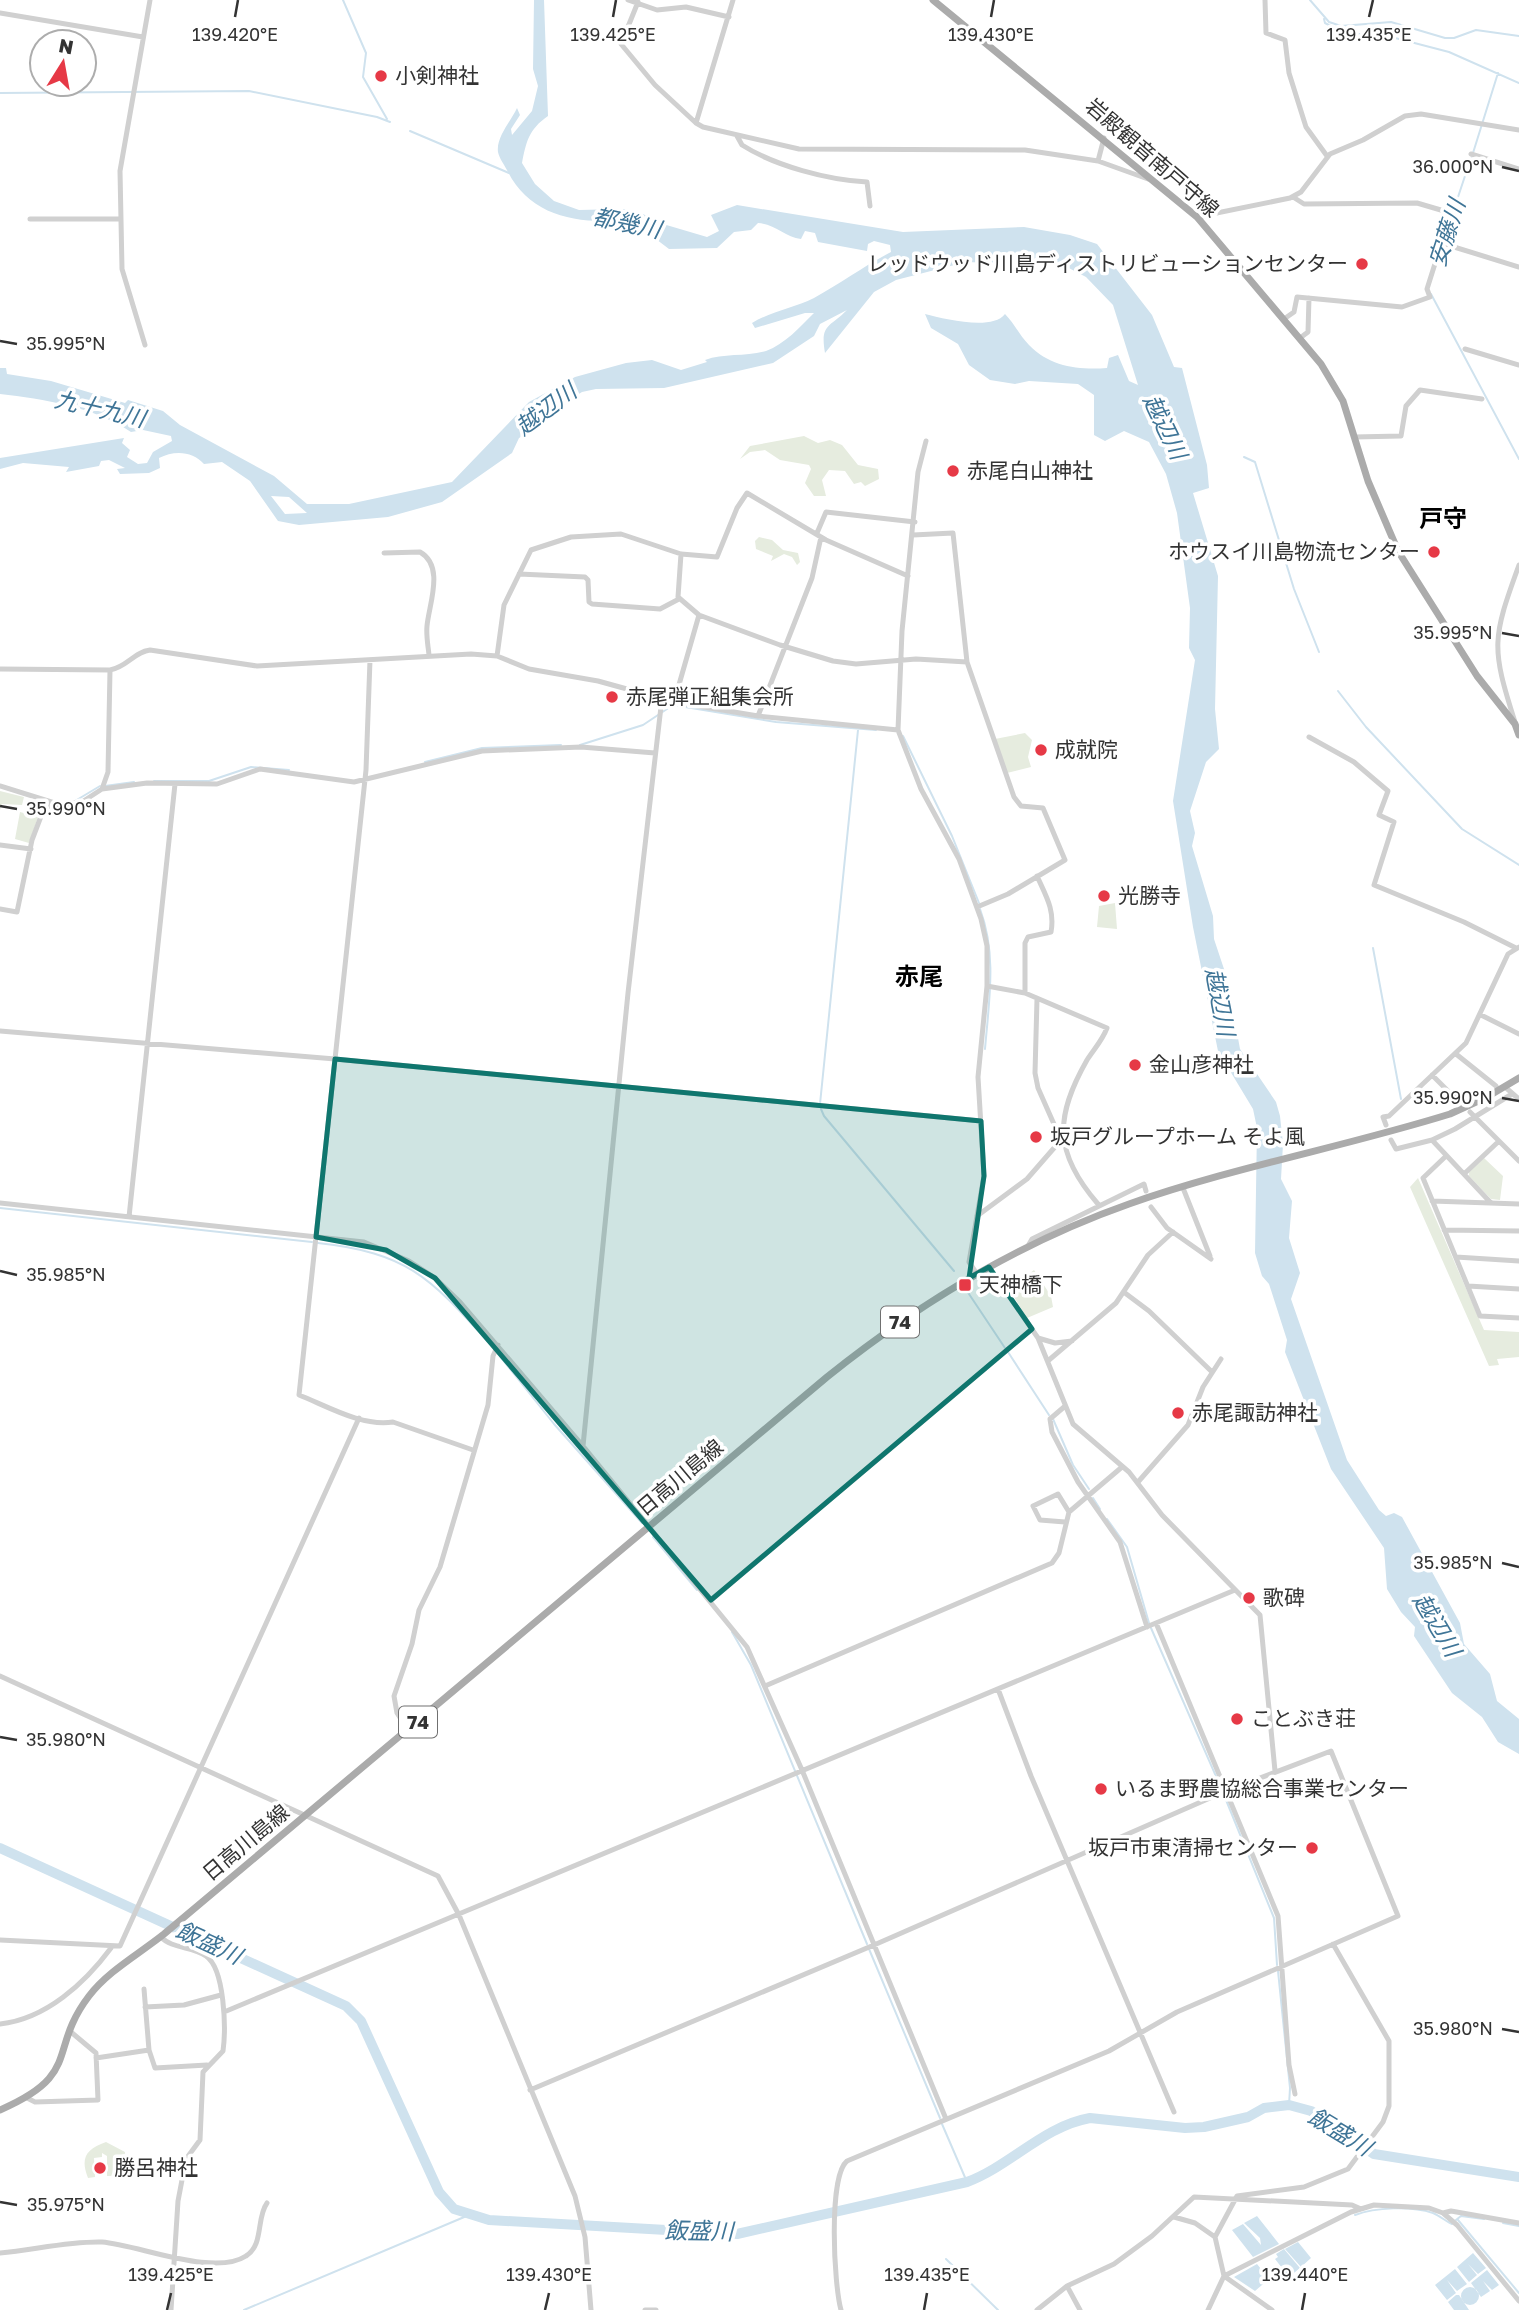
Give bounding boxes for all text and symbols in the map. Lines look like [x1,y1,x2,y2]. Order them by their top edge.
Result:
text: 139.420°E [192,23,278,45]
text: 139.425°E [570,23,656,45]
text: 139.430°E [948,23,1034,45]
text: 139.435°E [1326,23,1412,45]
north arrow [28,28,98,98]
text: N [57,33,76,58]
place label: 小剣神社 [395,62,479,88]
marker: 小剣神社 [373,68,389,84]
street label: 岩殿観音南戸守線 [1081,92,1225,222]
text: 36.000°N [1413,155,1494,177]
water label: 安藤川 [1422,193,1471,270]
water label: 都幾川 [591,201,667,244]
place label: レッドウッド川島ディストリビューションセンター [867,250,1348,276]
marker: レッドウッド川島ディストリビューションセンター [1354,256,1370,272]
text: 35.995°N [26,332,106,354]
water label: 越辺川 [509,374,584,440]
water label: 九十九川 [52,384,151,433]
water label: 越辺川 [1138,389,1195,466]
place label: 赤尾白山神社 [967,457,1093,483]
marker: 赤尾白山神社 [945,463,961,479]
district label: 戸守 [1419,503,1467,532]
place label: ホウスイ川島物流センター [1168,538,1420,564]
marker: ホウスイ川島物流センター [1426,544,1442,560]
text: 35.995°N [1413,621,1493,643]
place label: 赤尾弾正組集会所 [626,683,794,709]
marker: 赤尾弾正組集会所 [604,689,620,705]
place label: 成就院 [1055,736,1118,762]
marker: 成就院 [1033,742,1049,758]
text: 35.990°N [26,797,106,819]
place label: 光勝寺 [1118,882,1181,908]
marker: 光勝寺 [1096,888,1112,904]
district label: 赤尾 [895,961,943,990]
water label: 越辺川 [1201,965,1242,1041]
place label: 金山彦神社 [1149,1051,1254,1077]
marker: 金山彦神社 [1127,1057,1143,1073]
text: 35.990°N [1413,1086,1493,1108]
place label: 坂戸グループホーム そよ風 [1050,1123,1305,1149]
marker: 坂戸グループホーム そよ風 [1028,1129,1044,1145]
text: 35.985°N [26,1263,106,1285]
place label: 天神橋下 [979,1271,1063,1297]
marker: 天神橋下 [957,1277,973,1293]
road number: 74 [881,1306,919,1338]
place label: 赤尾諏訪神社 [1192,1399,1318,1425]
marker: 赤尾諏訪神社 [1170,1405,1186,1421]
street label: 日高川島線 [631,1434,728,1521]
text: 35.985°N [1413,1551,1493,1573]
place label: 歌碑 [1263,1584,1305,1610]
water label: 越辺川 [1408,1588,1469,1664]
marker: 歌碑 [1241,1590,1257,1606]
place label: ことぶき荘 [1251,1705,1356,1731]
road number: 74 [399,1706,437,1738]
marker: ことぶき荘 [1229,1711,1245,1727]
text: 35.980°N [26,1728,106,1750]
place label: いるま野農協総合事業センター [1115,1775,1409,1801]
marker: いるま野農協総合事業センター [1093,1781,1109,1797]
street label: 日高川島線 [197,1799,294,1886]
place label: 坂戸市東清掃センター [1088,1834,1298,1860]
marker: 坂戸市東清掃センター [1304,1840,1320,1856]
water label: 飯盛川 [172,1915,249,1971]
text: 35.980°N [1413,2017,1493,2039]
water label: 飯盛川 [1304,2101,1380,2162]
place label: 勝呂神社 [114,2154,198,2180]
marker: 勝呂神社 [92,2160,108,2176]
text: 35.975°N [27,2193,105,2215]
water label: 飯盛川 [664,2215,737,2245]
text: 139.425°E [128,2263,214,2285]
text: 139.430°E [506,2263,592,2285]
text: 139.435°E [884,2263,970,2285]
text: 139.440°E [1262,2263,1348,2285]

